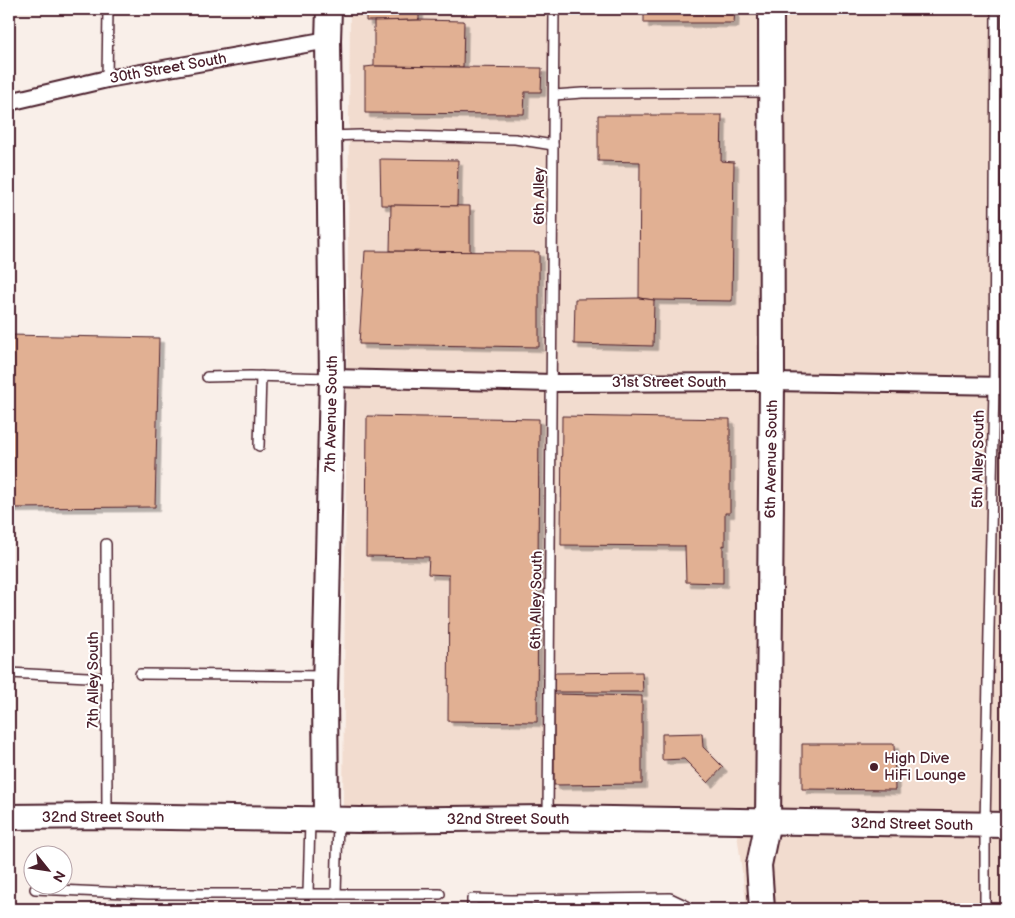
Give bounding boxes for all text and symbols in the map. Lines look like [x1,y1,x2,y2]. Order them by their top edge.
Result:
street label: 30th Street South [108,49,228,88]
street label: 6th Alley [530,167,549,225]
street label: 7th Avenue South [321,355,342,473]
street label: 31st Street South [612,373,726,392]
street label: 6th Avenue South [761,399,782,519]
street label: 5th Alley South [968,410,989,508]
street label: 6th Alley South [526,550,547,650]
street label: 7th Alley South [84,631,103,729]
place label: High Dive HiFi Lounge [884,749,966,785]
marker: High Dive HiFi Lounge [868,761,880,773]
street label: 32nd Street South [42,808,164,827]
street label: 32nd Street South [447,810,569,829]
street label: 32nd Street South [851,814,973,835]
north arrow [22,846,72,896]
text: N [49,867,69,885]

